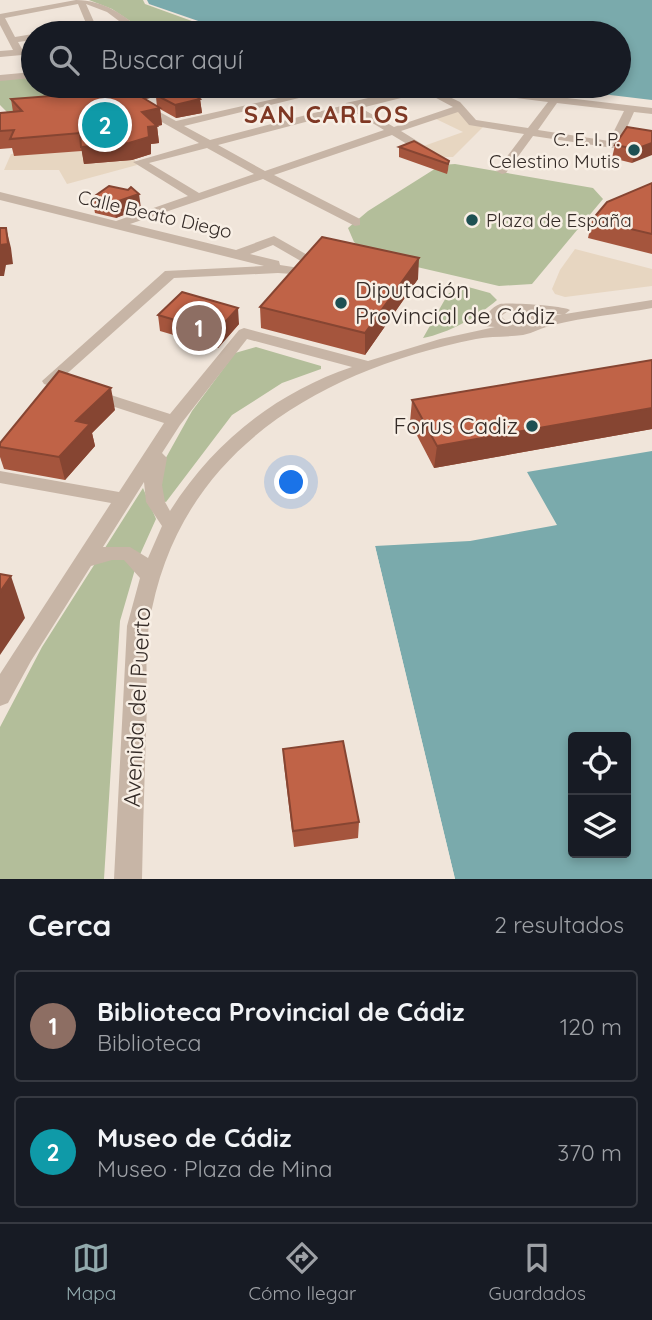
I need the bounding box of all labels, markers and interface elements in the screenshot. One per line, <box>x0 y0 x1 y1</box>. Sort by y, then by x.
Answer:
search box <box>21 21 631 98</box>
icon: search <box>45 41 83 79</box>
text: Buscar aquí <box>101 43 243 76</box>
pin: 2 <box>82 99 128 151</box>
district label: SAN CARLOS <box>244 99 410 129</box>
place label: C. E. I. P. Celestino Mutis <box>489 127 620 173</box>
marker: C. E. I. P. Celestino Mutis <box>626 142 642 158</box>
street label: Calle Beato Diego <box>76 185 234 243</box>
place label: Plaza de España <box>486 208 632 232</box>
marker: Plaza de España <box>464 212 480 228</box>
place label: Diputación Provincial de Cádiz <box>355 275 556 330</box>
marker: Diputación Provincial de Cádiz <box>333 295 349 311</box>
pin: 1 <box>176 302 222 354</box>
place label: Forus Cadiz <box>394 411 518 440</box>
marker: Forus Cadiz <box>524 418 540 434</box>
your location <box>274 465 308 499</box>
street label: Avenida del Puerto <box>117 606 156 808</box>
map controls <box>568 732 631 858</box>
button: locate <box>568 732 631 795</box>
button: layers <box>568 795 631 858</box>
text: Cerca <box>28 906 111 944</box>
text: 2 resultados <box>494 910 624 939</box>
text: Biblioteca Provincial de Cádiz <box>97 995 464 1028</box>
text: 1 <box>49 1012 57 1041</box>
text: 120 m <box>560 1012 622 1041</box>
text: Biblioteca <box>97 1028 201 1057</box>
text: Museo de Cádiz <box>97 1121 292 1154</box>
text: 2 <box>46 1138 60 1167</box>
text: 370 m <box>557 1138 622 1167</box>
text: Museo · Plaza de Mina <box>97 1154 332 1183</box>
tab: Mapa <box>66 1239 116 1305</box>
tab: Cómo llegar <box>249 1239 356 1305</box>
tab: Guardados <box>489 1239 586 1305</box>

